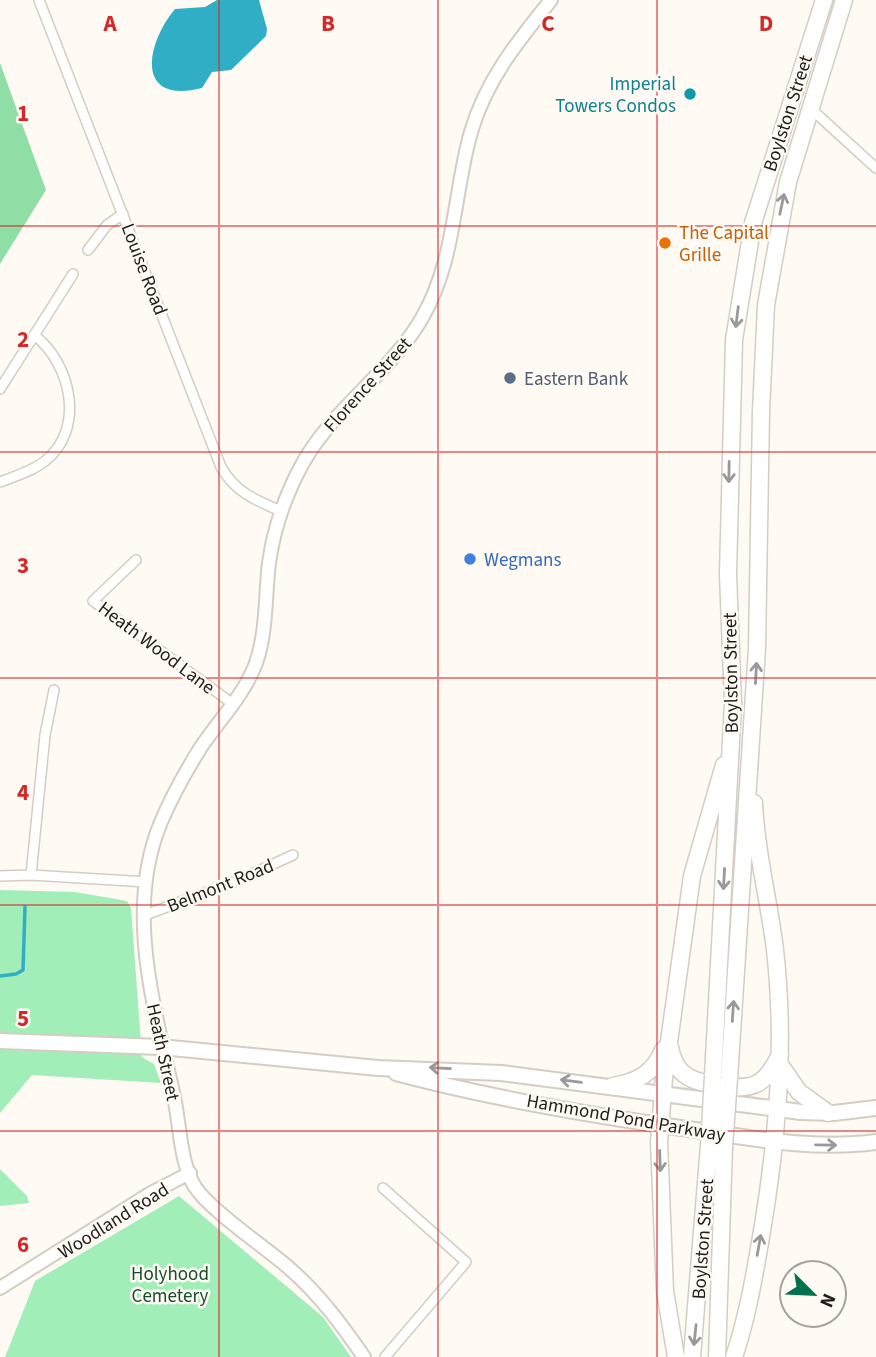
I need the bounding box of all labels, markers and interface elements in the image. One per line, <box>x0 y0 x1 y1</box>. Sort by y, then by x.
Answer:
text: A <box>102 7 117 40</box>
text: B <box>321 7 335 40</box>
text: C <box>541 7 555 40</box>
text: D <box>759 7 773 40</box>
street label: Boylston Street <box>757 51 820 175</box>
place label: Imperial Towers Condos <box>555 71 676 120</box>
marker: Imperial Towers Condos <box>682 86 698 102</box>
text: 1 <box>17 97 29 130</box>
one-way arrow <box>776 193 790 216</box>
street label: Louise Road <box>114 220 173 319</box>
place label: The Capital Grille <box>679 220 769 269</box>
marker: The Capital Grille <box>657 235 673 251</box>
one-way arrow <box>730 305 743 327</box>
text: 2 <box>17 323 29 356</box>
street label: Florence Street <box>318 331 419 439</box>
place label: Eastern Bank <box>524 366 629 393</box>
marker: Eastern Bank <box>502 370 518 386</box>
one-way arrow <box>723 460 736 483</box>
place label: Wegmans <box>484 547 561 574</box>
text: 3 <box>17 549 29 582</box>
marker: Wegmans <box>462 551 478 567</box>
street label: Heath Wood Lane <box>92 595 220 701</box>
street label: Boylston Street <box>717 612 746 734</box>
one-way arrow <box>749 661 762 684</box>
text: 4 <box>17 776 29 809</box>
street label: Belmont Road <box>163 853 278 920</box>
one-way arrow <box>717 867 730 890</box>
one-way arrow <box>727 1000 740 1023</box>
street label: Heath Street <box>139 1001 186 1104</box>
text: 5 <box>17 1002 29 1035</box>
one-way arrow <box>428 1062 451 1075</box>
one-way arrow <box>560 1074 582 1087</box>
street label: Hammond Pond Parkway <box>524 1088 727 1149</box>
one-way arrow <box>814 1139 837 1152</box>
one-way arrow <box>653 1150 667 1173</box>
street label: Woodland Road <box>53 1176 174 1266</box>
street label: Boylston Street <box>686 1177 721 1300</box>
text: 6 <box>17 1228 29 1261</box>
one-way arrow <box>753 1235 766 1257</box>
north arrow <box>778 1259 848 1329</box>
park label: Holyhood Cemetery <box>131 1261 209 1310</box>
text: N <box>812 1289 842 1312</box>
one-way arrow <box>688 1323 701 1346</box>

